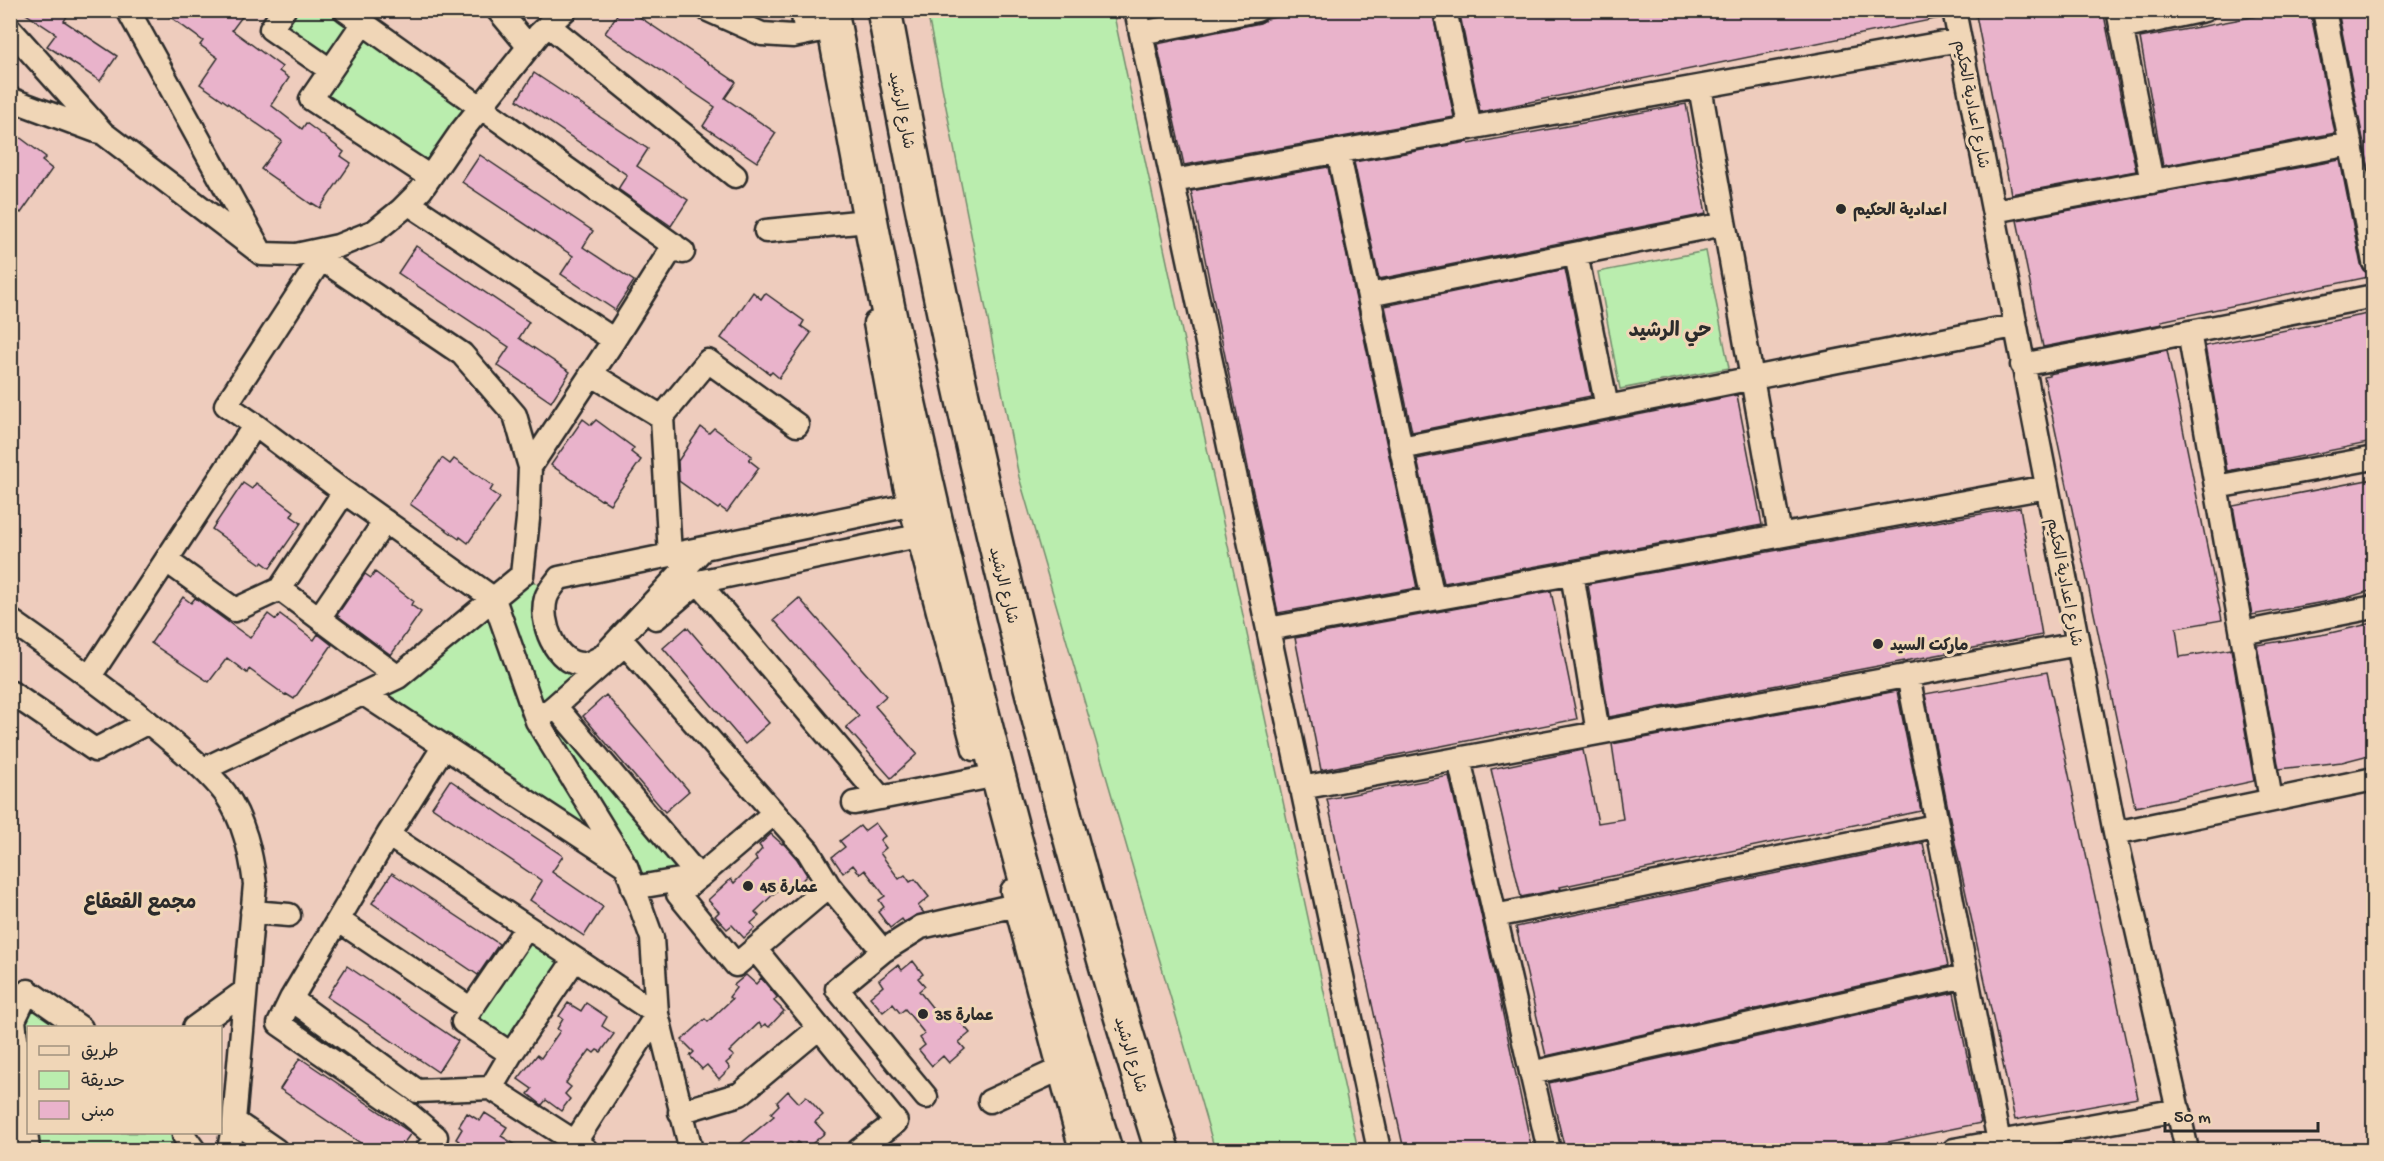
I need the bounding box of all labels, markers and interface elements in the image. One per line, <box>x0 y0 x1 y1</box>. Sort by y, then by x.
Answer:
street label: شارع اعدادية الحكيم <box>1948 39 1992 170</box>
street label: شارع الرشيد <box>883 70 916 151</box>
marker: اعدادية الحكيم <box>1834 202 1848 216</box>
place label: اعدادية الحكيم <box>1853 202 1947 222</box>
district label: حي الرشيد <box>1629 320 1711 347</box>
street label: شارع اعدادية الحكيم <box>2041 517 2085 648</box>
street label: شارع الرشيد <box>983 545 1020 626</box>
marker: ماركت السيد <box>1871 637 1885 651</box>
place label: ماركت السيد <box>1890 637 1968 657</box>
marker: عمارة 45 <box>741 879 755 893</box>
place label: عمارة 45 <box>759 879 819 899</box>
district label: مجمع القعقاع <box>84 892 196 916</box>
marker: عمارة 35 <box>916 1007 930 1021</box>
place label: عمارة 35 <box>934 1007 994 1027</box>
street label: شارع الرشيد <box>1108 1015 1149 1095</box>
legend <box>27 1026 222 1134</box>
text: طريق <box>81 1042 119 1063</box>
text: حديقة <box>81 1072 125 1093</box>
scale bar <box>2165 1095 2318 1133</box>
text: مبنى <box>81 1102 115 1123</box>
text: 50 m <box>2174 1108 2211 1129</box>

